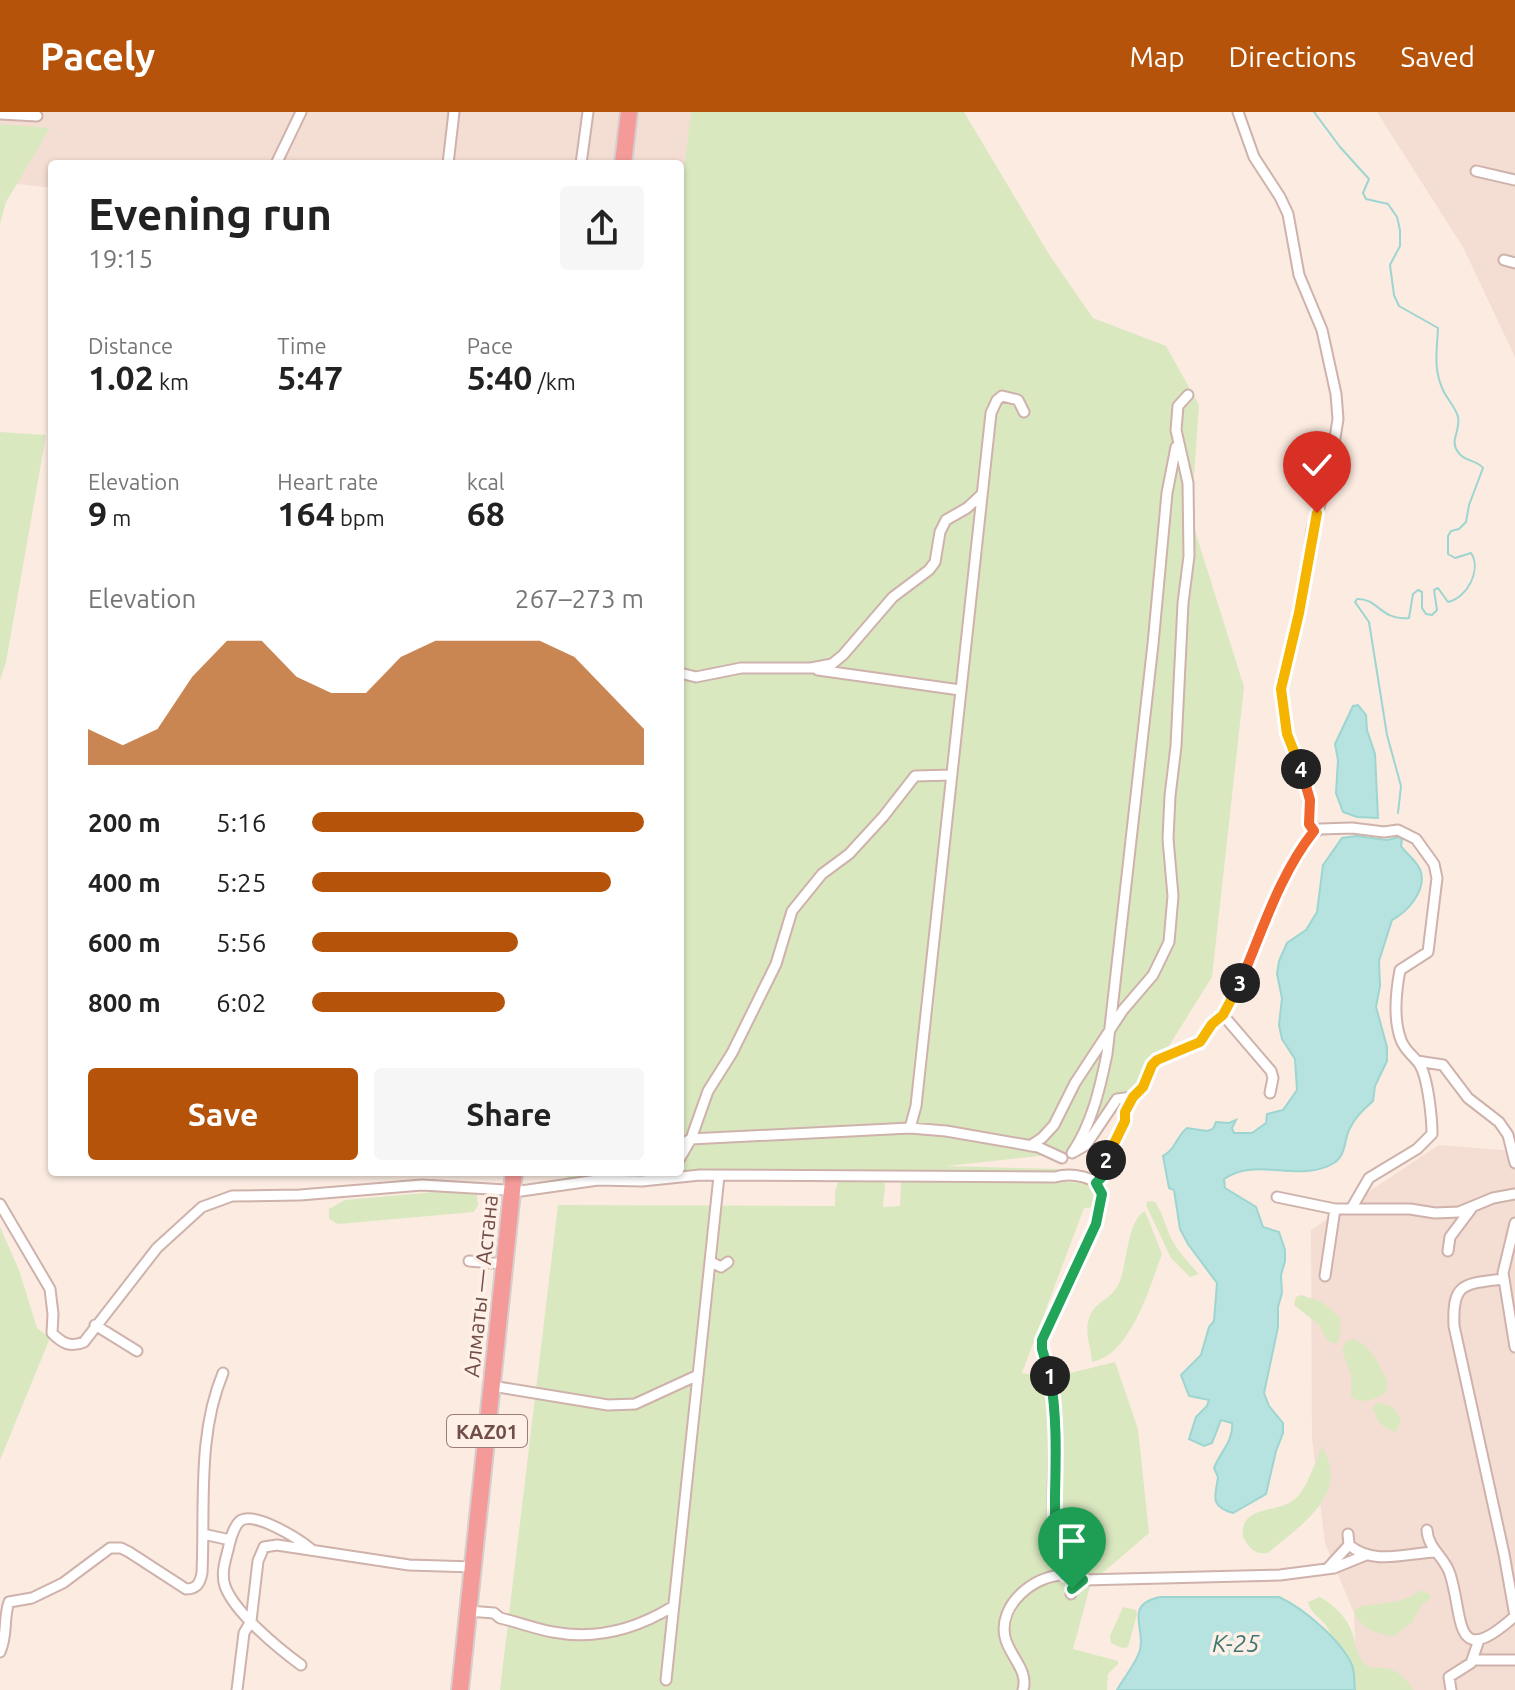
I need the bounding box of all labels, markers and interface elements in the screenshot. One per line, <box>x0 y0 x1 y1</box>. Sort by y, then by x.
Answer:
text: Pacely <box>40 35 155 77</box>
text: Map <box>1129 41 1185 72</box>
text: Directions <box>1229 41 1356 72</box>
text: Saved <box>1400 41 1475 72</box>
button: share <box>560 186 644 270</box>
text: Evening run <box>88 189 332 238</box>
text: 19:15 <box>88 244 153 273</box>
text: Distance <box>88 333 173 358</box>
text: Time <box>277 333 327 358</box>
text: Pace <box>467 333 513 358</box>
text: 1.02 <box>88 358 154 396</box>
text: 5:47 <box>277 358 343 396</box>
text: 5:40 <box>467 358 533 396</box>
text: km <box>154 369 189 394</box>
text: /km <box>533 369 576 394</box>
pin <box>1283 431 1351 513</box>
icon: check <box>1295 443 1339 487</box>
text: Elevation <box>88 469 180 494</box>
text: Heart rate <box>277 469 379 494</box>
text: kcal <box>467 469 505 494</box>
text: 9 <box>88 494 107 532</box>
text: 164 <box>277 494 335 532</box>
text: 68 <box>467 494 505 532</box>
text: m <box>107 505 131 530</box>
text: bpm <box>335 505 385 530</box>
text: Elevation <box>88 584 196 613</box>
text: 267–273 m <box>515 584 644 613</box>
pin: 4 <box>1281 749 1321 789</box>
text: 4 <box>1295 756 1307 781</box>
text: 200 m <box>88 808 161 837</box>
text: 5:16 <box>216 808 266 837</box>
text: 400 m <box>88 868 161 897</box>
text: 5:25 <box>216 868 266 897</box>
text: 600 m <box>88 928 161 957</box>
text: 5:56 <box>216 928 266 957</box>
pin: 3 <box>1220 963 1260 1003</box>
text: 3 <box>1234 970 1246 995</box>
text: 800 m <box>88 988 161 1017</box>
text: 6:02 <box>216 988 266 1017</box>
button: Save <box>88 1068 358 1160</box>
button: Share <box>374 1068 644 1160</box>
pin: 2 <box>1086 1140 1126 1180</box>
text: 2 <box>1100 1147 1112 1172</box>
street label: Алматы — Астана <box>458 1194 502 1378</box>
pin: 1 <box>1030 1356 1070 1396</box>
text: 1 <box>1044 1363 1056 1388</box>
road number: KАZ01 <box>447 1415 527 1447</box>
pin <box>1038 1507 1106 1589</box>
icon: arrive <box>1050 1519 1094 1563</box>
water label: К-25 <box>1212 1630 1260 1657</box>

